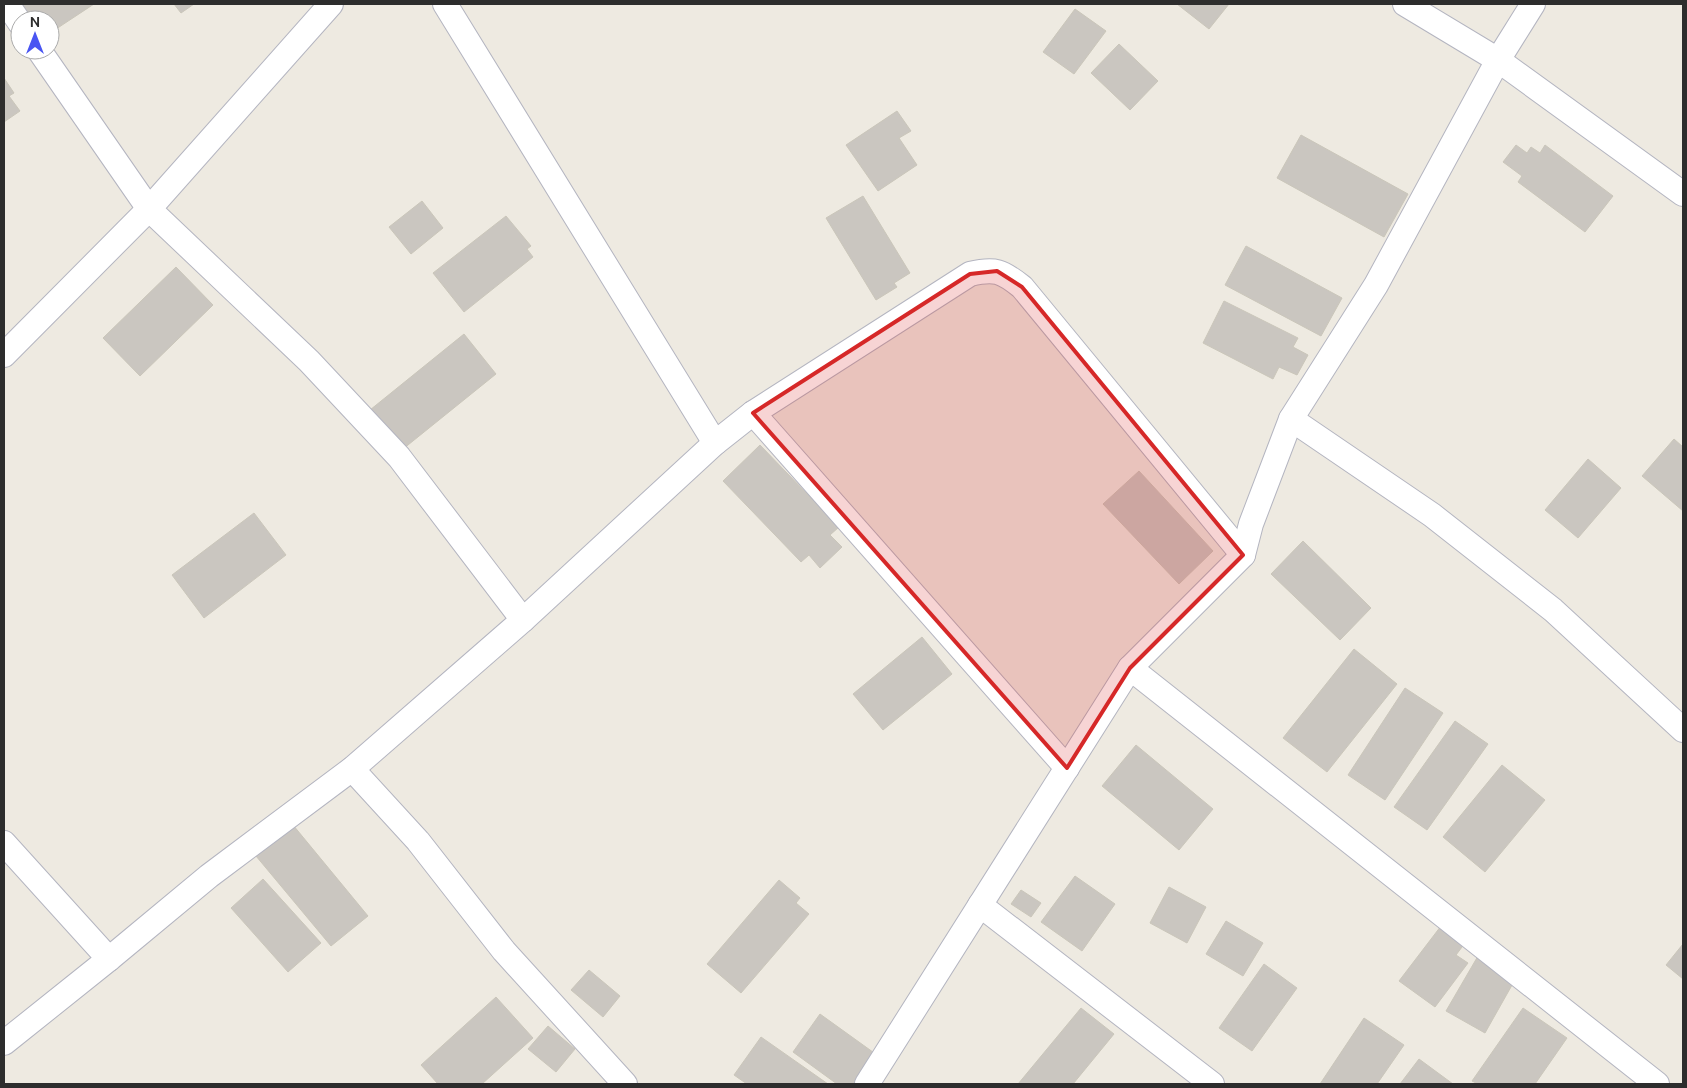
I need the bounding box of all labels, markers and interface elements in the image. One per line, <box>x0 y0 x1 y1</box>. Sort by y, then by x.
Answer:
north arrow <box>10 10 60 60</box>
text: N <box>30 14 40 30</box>

